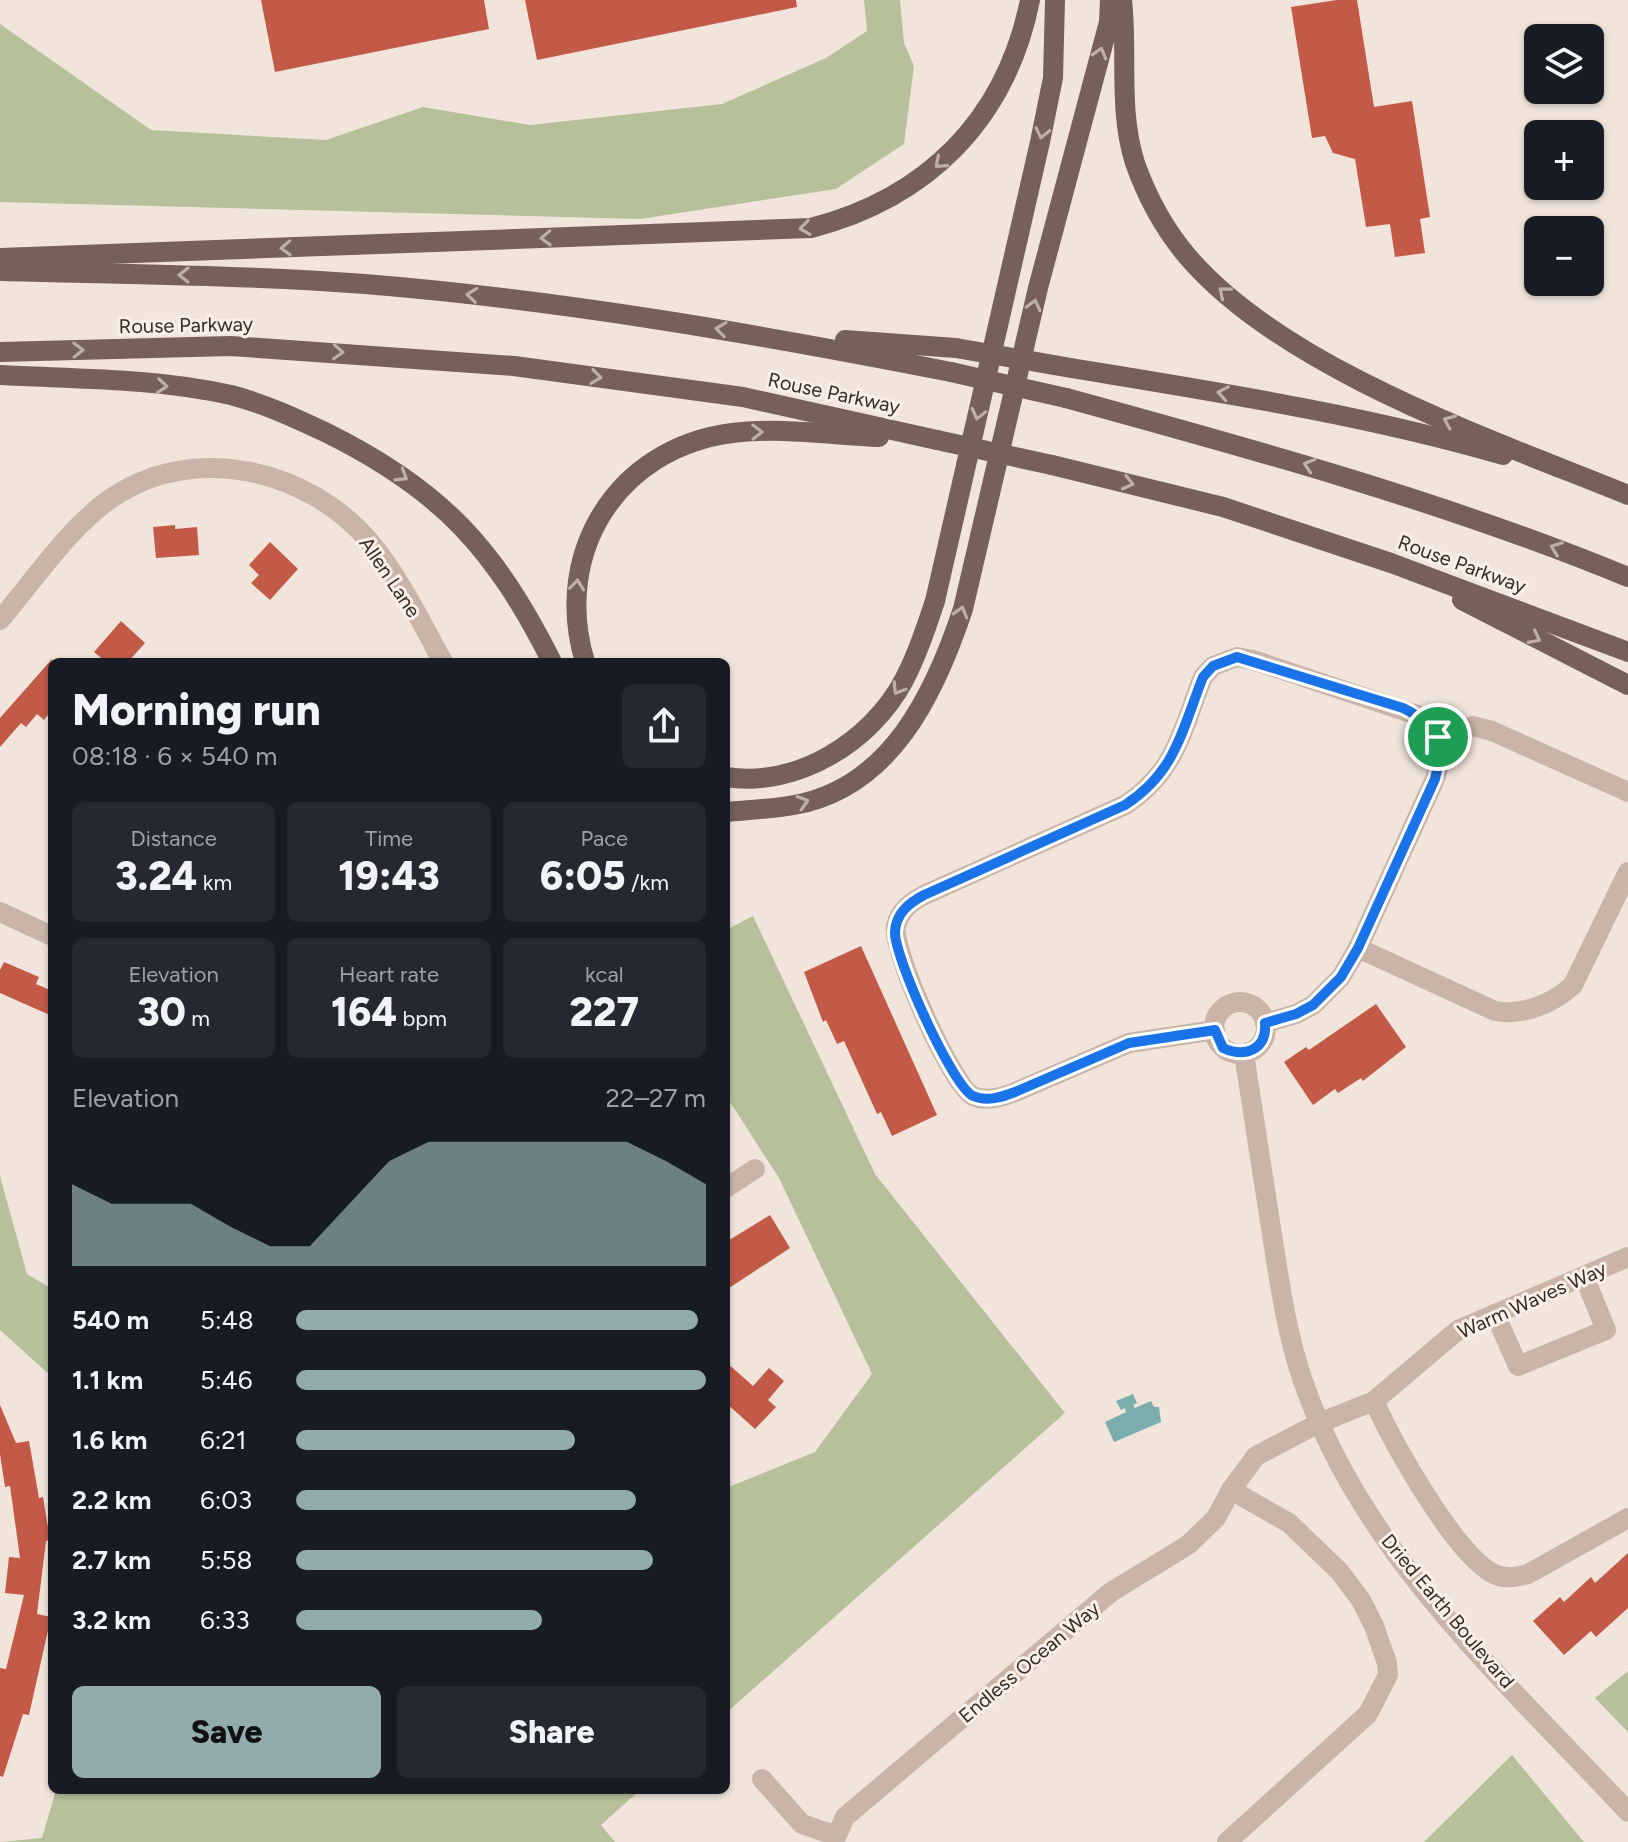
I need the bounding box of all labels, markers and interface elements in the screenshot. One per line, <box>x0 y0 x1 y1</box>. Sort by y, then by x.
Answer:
map controls <box>1524 24 1604 296</box>
button: layers <box>1524 24 1604 104</box>
one-way arrow <box>1091 47 1107 61</box>
button: + <box>1524 120 1604 200</box>
one-way arrow <box>1034 125 1051 139</box>
one-way arrow <box>934 154 949 168</box>
button: − <box>1524 216 1604 296</box>
one-way arrow <box>799 219 812 236</box>
one-way arrow <box>539 230 552 247</box>
one-way arrow <box>279 239 292 256</box>
one-way arrow <box>177 267 190 284</box>
one-way arrow <box>465 286 478 303</box>
one-way arrow <box>1219 287 1234 302</box>
one-way arrow <box>1024 298 1041 312</box>
street label: Rouse Parkway <box>119 312 254 338</box>
one-way arrow <box>714 321 727 338</box>
one-way arrow <box>72 342 85 359</box>
one-way arrow <box>332 343 345 360</box>
street label: Rouse Parkway <box>766 367 903 419</box>
one-way arrow <box>590 369 603 386</box>
one-way arrow <box>156 377 169 394</box>
one-way arrow <box>1217 386 1230 403</box>
one-way arrow <box>970 406 987 420</box>
one-way arrow <box>1443 414 1457 430</box>
one-way arrow <box>751 424 764 441</box>
one-way arrow <box>1303 458 1317 474</box>
one-way arrow <box>393 466 408 481</box>
one-way arrow <box>1120 474 1134 491</box>
street label: Rouse Parkway <box>1395 530 1530 598</box>
street label: Allen Lane <box>354 532 426 622</box>
one-way arrow <box>1550 541 1564 558</box>
one-way arrow <box>568 579 585 592</box>
one-way arrow <box>952 606 969 620</box>
one-way arrow <box>1526 629 1541 644</box>
one-way arrow <box>892 680 907 695</box>
text: Morning run <box>72 683 321 736</box>
button: share <box>622 684 706 768</box>
pin <box>1404 703 1472 771</box>
icon: arrive <box>1416 715 1460 759</box>
text: 08:18 · 6 × 540 m <box>72 740 277 772</box>
one-way arrow <box>796 795 809 811</box>
text: Distance <box>131 825 217 852</box>
text: Time <box>365 825 413 852</box>
text: Pace <box>580 825 628 852</box>
text: 3.24 <box>115 852 197 900</box>
text: 19:43 <box>338 852 440 900</box>
text: 6:05 <box>540 852 626 900</box>
text: km <box>197 869 232 896</box>
text: /km <box>626 869 669 896</box>
text: Elevation <box>128 961 219 988</box>
text: Heart rate <box>339 961 439 988</box>
text: kcal <box>585 961 624 988</box>
text: 30 <box>137 988 186 1036</box>
text: 164 <box>331 988 397 1036</box>
text: 227 <box>570 988 639 1036</box>
text: m <box>186 1005 210 1032</box>
text: bpm <box>397 1005 447 1032</box>
text: Elevation <box>72 1082 179 1114</box>
text: 22–27 m <box>606 1082 706 1114</box>
street label: Warm Waves Way <box>1454 1256 1610 1344</box>
text: 540 m <box>72 1304 149 1336</box>
text: 5:48 <box>200 1304 254 1336</box>
text: 1.1 km <box>72 1364 143 1396</box>
text: 5:46 <box>200 1364 252 1396</box>
text: 1.6 km <box>72 1424 147 1456</box>
text: 6:21 <box>200 1424 247 1456</box>
text: 2.2 km <box>72 1484 151 1516</box>
text: 6:03 <box>200 1484 252 1516</box>
street label: Dried Earth Boulevard <box>1376 1529 1520 1693</box>
text: 2.7 km <box>72 1544 151 1576</box>
text: 5:58 <box>200 1544 252 1576</box>
street label: Endless Ocean Way <box>954 1596 1105 1728</box>
text: 3.2 km <box>72 1604 151 1636</box>
text: 6:33 <box>200 1604 250 1636</box>
button: Save <box>72 1686 381 1778</box>
button: Share <box>397 1686 706 1778</box>

